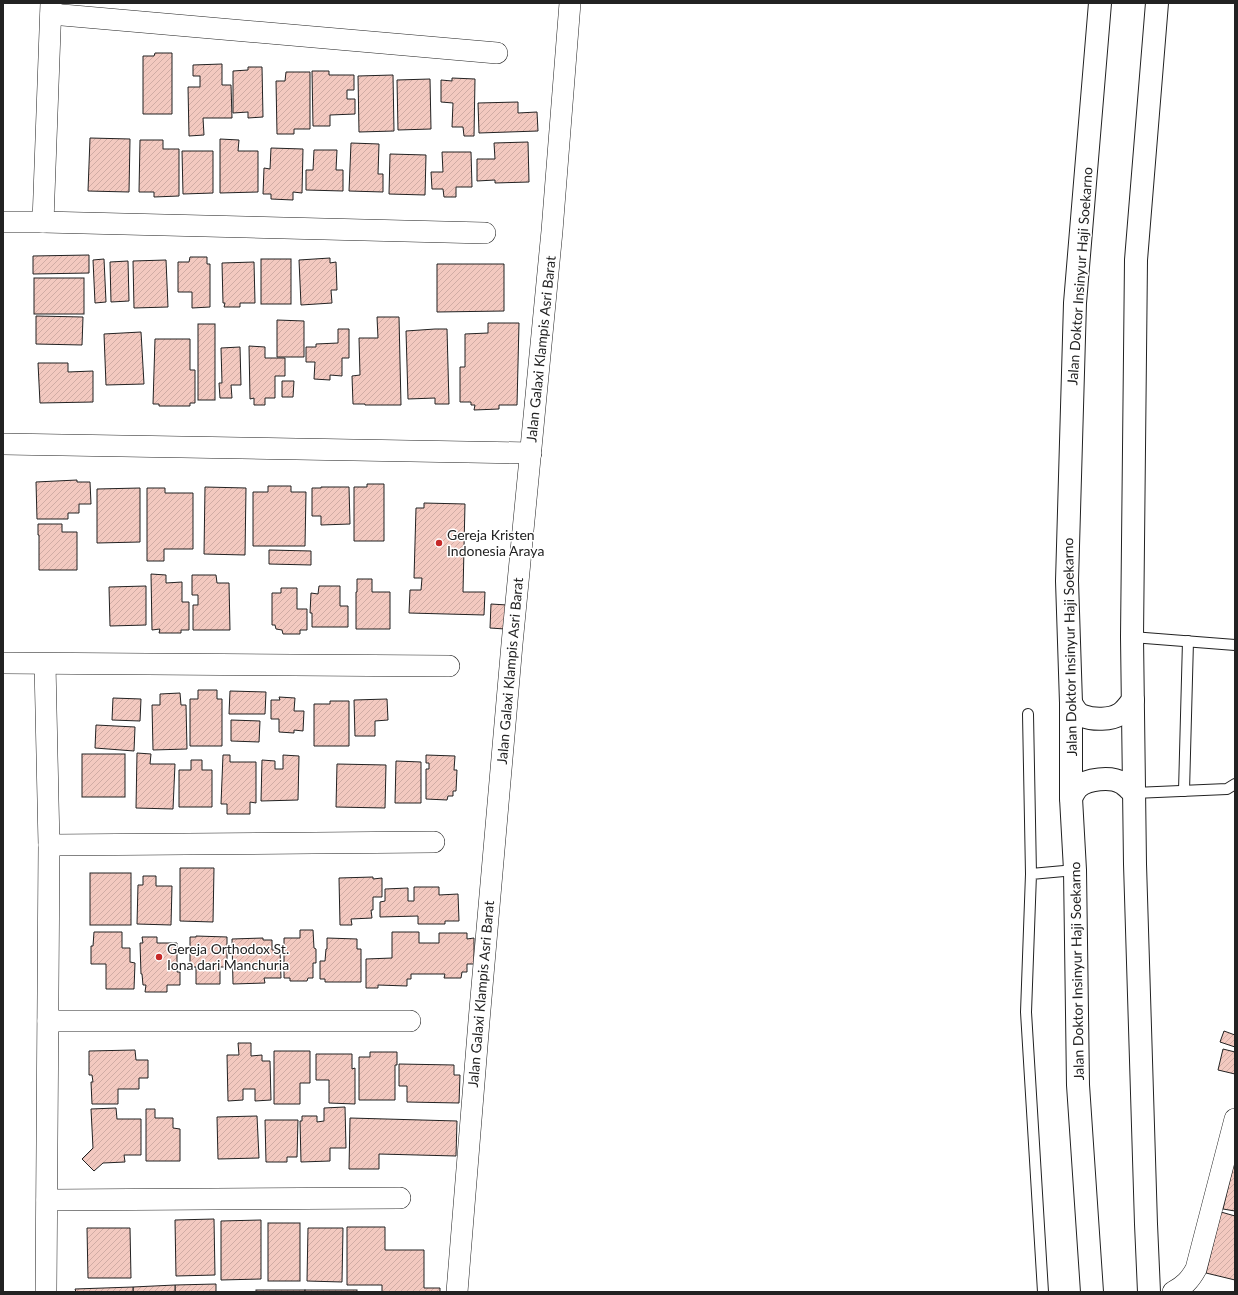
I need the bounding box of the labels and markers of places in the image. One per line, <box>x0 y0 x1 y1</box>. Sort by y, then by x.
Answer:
place label: Gereja Kristen Indonesia Araya <box>447 526 544 559</box>
marker: Gereja Kristen Indonesia Araya <box>434 538 444 548</box>
place label: Gereja Orthodox St. Iona dari Manchuria <box>167 940 289 973</box>
marker: Gereja Orthodox St. Iona dari Manchuria <box>154 952 164 962</box>

